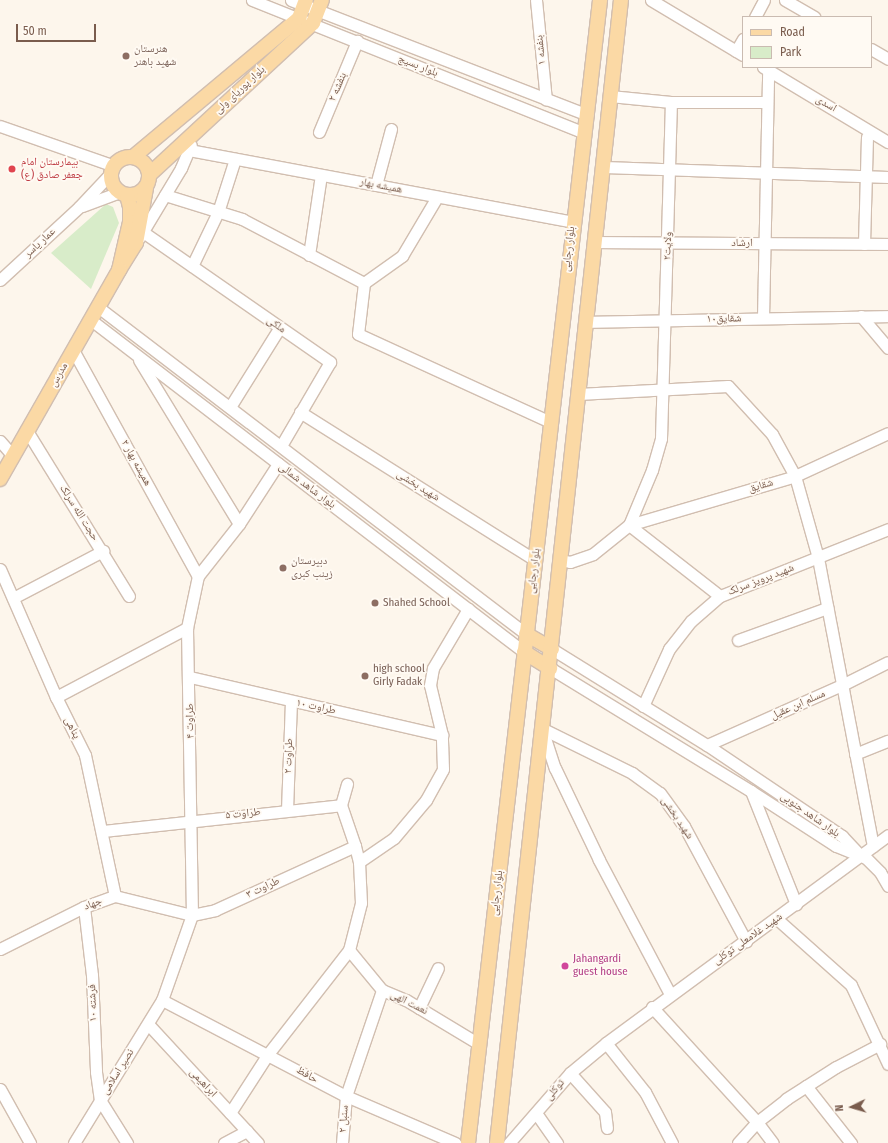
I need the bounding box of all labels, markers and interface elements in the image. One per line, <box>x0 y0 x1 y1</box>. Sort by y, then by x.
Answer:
scale bar <box>18 16 98 42</box>
legend <box>742 16 872 68</box>
text: 50 m <box>23 24 47 38</box>
text: Road <box>780 25 805 39</box>
street label: بنفشه ۱ <box>533 34 549 66</box>
place label: هنرستان شهید باهنر <box>134 43 176 69</box>
text: Park <box>780 45 801 59</box>
marker: هنرستان شهید باهنر <box>121 51 131 61</box>
street label: بلوار بسیج <box>396 52 440 80</box>
street label: بلوار پوریای ولی <box>212 63 268 117</box>
street label: بنفشه ۲ <box>326 70 350 104</box>
street label: اسدی <box>813 93 839 115</box>
place label: بیمارستان امام جعفر صادق (ع) <box>21 156 83 182</box>
marker: بیمارستان امام جعفر صادق (ع) <box>6 163 18 175</box>
street label: همیشه بهار <box>359 175 403 197</box>
street label: عمار یاسر <box>22 225 58 261</box>
street label: بلوار رجایی <box>560 226 578 272</box>
street label: ولایت۲ <box>661 232 675 260</box>
street label: ارشاد <box>731 236 753 250</box>
street label: شقایق۱۰ <box>706 312 742 326</box>
street label: ملکی <box>264 314 288 336</box>
street label: مدرس <box>47 361 71 389</box>
street label: همیشه بهار ۲ <box>118 438 154 488</box>
street label: بلوار شاهد شمالی <box>276 460 338 512</box>
street label: شهید بخشی <box>394 468 442 504</box>
street label: شقایق <box>747 476 775 496</box>
street label: حجت الله سرلک <box>57 483 101 543</box>
street label: بلوار رجایی <box>525 548 543 594</box>
place label: دبیرستان زینب کبری <box>291 555 333 581</box>
street label: شهید پرویز سرلک <box>726 561 796 599</box>
marker: دبیرستان زینب کبری <box>278 563 288 573</box>
place label: Shahed School <box>383 596 450 610</box>
marker: Shahed School <box>370 598 380 608</box>
place label: high school Girly Fadak <box>373 663 425 689</box>
marker: high school Girly Fadak <box>360 671 370 681</box>
street label: مسلم ابن عقیل <box>769 687 827 723</box>
street label: طراوت ۱۰ <box>295 696 337 718</box>
street label: طراوت ۴ <box>183 703 197 739</box>
street label: پناهی <box>61 715 83 741</box>
street label: طراوت ۲ <box>282 738 296 774</box>
street label: بلوار شاهد جنوبی <box>778 790 842 840</box>
street label: شهید بخشی <box>658 794 696 842</box>
street label: طراوت ۵ <box>225 806 261 822</box>
street label: بلوار رجایی <box>488 870 506 916</box>
street label: طراوت ۳ <box>244 875 282 901</box>
street label: جهاد <box>82 895 104 913</box>
street label: شهید غلامعلی توکلی <box>711 910 785 968</box>
place label: Jahangardi guest house <box>573 953 628 979</box>
marker: Jahangardi guest house <box>560 961 570 971</box>
street label: فرشته ۱۰ <box>86 984 100 1022</box>
street label: نعمت الهی <box>388 988 430 1018</box>
street label: نصیر اسلامی <box>99 1047 137 1097</box>
street label: حافظ <box>294 1064 320 1086</box>
street label: ابراهیمی <box>186 1066 220 1100</box>
street label: توکلی <box>542 1077 568 1103</box>
north arrow <box>832 1087 872 1127</box>
text: N <box>833 1104 846 1112</box>
street label: سنبل ۲ <box>336 1105 352 1133</box>

